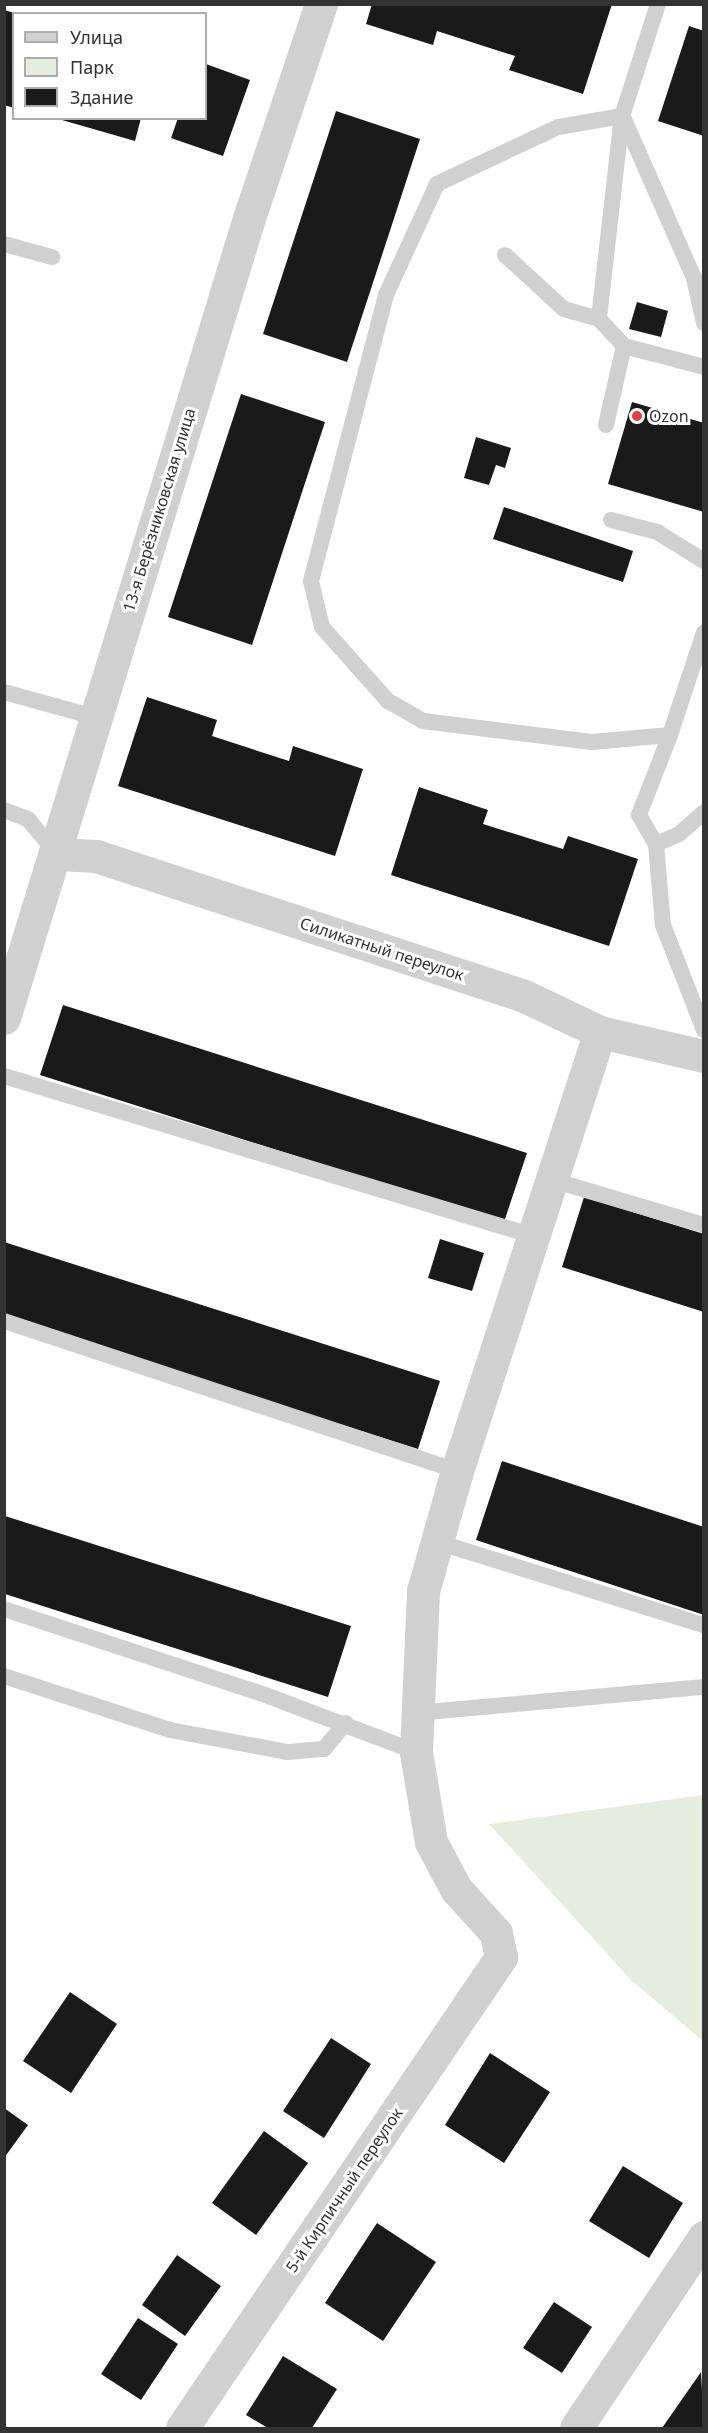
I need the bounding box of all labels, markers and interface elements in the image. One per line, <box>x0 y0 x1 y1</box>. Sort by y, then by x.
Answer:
legend <box>12 12 207 120</box>
text: Улица <box>70 25 123 49</box>
text: Парк <box>70 55 114 79</box>
text: Здание <box>70 85 133 109</box>
street label: 13-я Берёзниковская улица <box>119 406 199 614</box>
place label: Ozon <box>649 406 689 426</box>
marker: Ozon <box>630 409 644 423</box>
street label: Силикатный переулок <box>298 913 466 985</box>
street label: 5-й Кирпичный переулок <box>282 2104 406 2276</box>

